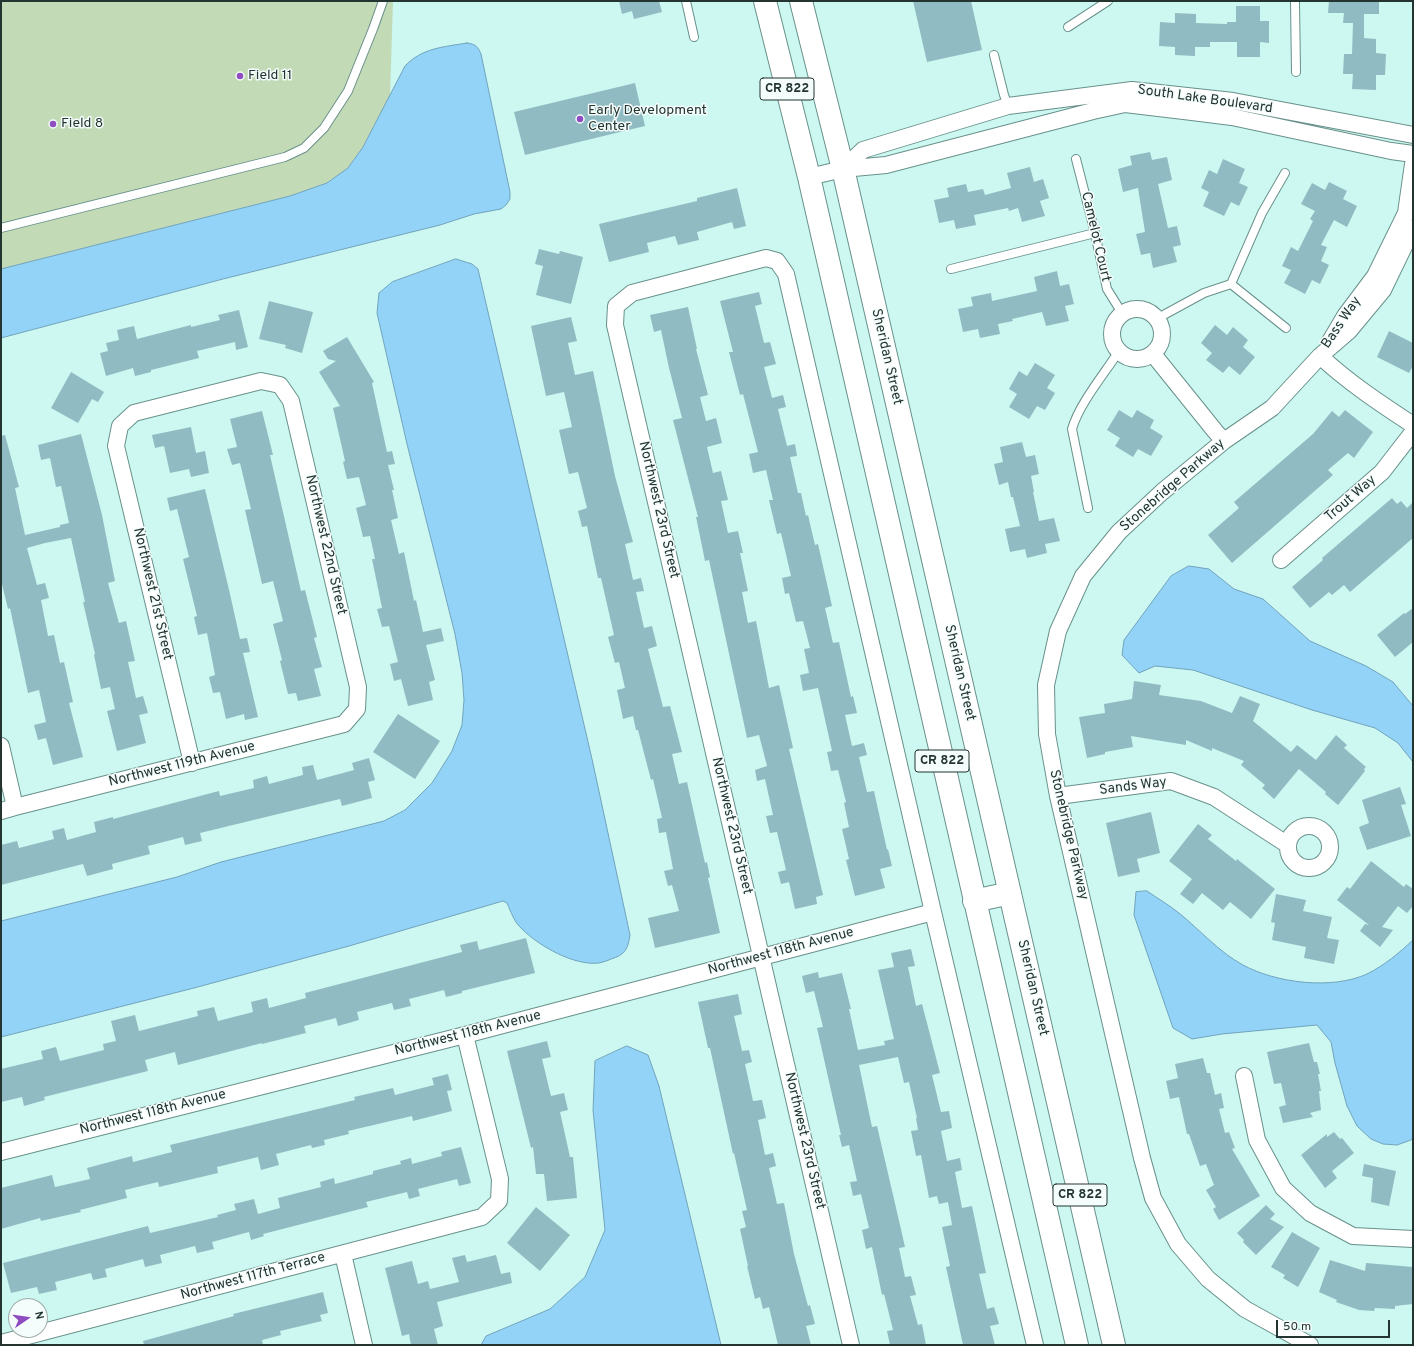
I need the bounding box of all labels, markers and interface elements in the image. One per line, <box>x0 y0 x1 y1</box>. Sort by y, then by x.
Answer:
place label: Field 11 <box>248 68 292 84</box>
marker: Field 11 <box>235 71 245 81</box>
road number: CR 822 <box>760 78 814 100</box>
street label: South Lake Boulevard <box>1136 82 1274 118</box>
place label: Early Development Center <box>588 103 707 136</box>
marker: Early Development Center <box>575 114 585 124</box>
place label: Field 8 <box>61 116 103 132</box>
marker: Field 8 <box>48 119 58 129</box>
street label: Camelot Court <box>1076 190 1114 284</box>
street label: Bass Way <box>1318 294 1366 352</box>
street label: Sheridan Street <box>867 307 905 407</box>
street label: Stonebridge Parkway <box>1117 436 1229 536</box>
street label: Northwest 23rd Street <box>634 440 682 580</box>
street label: Trout Way <box>1322 472 1380 526</box>
street label: Northwest 22nd Street <box>301 473 349 617</box>
street label: Northwest 21st Street <box>129 526 175 662</box>
street label: Sheridan Street <box>940 623 978 723</box>
street label: Northwest 119th Avenue <box>107 739 257 791</box>
road number: CR 822 <box>915 750 969 772</box>
street label: Northwest 23rd Street <box>707 756 755 896</box>
street label: Stonebridge Parkway <box>1045 768 1091 902</box>
street label: Sands Way <box>1098 775 1168 799</box>
street label: Northwest 118th Avenue <box>706 924 856 980</box>
street label: Sheridan Street <box>1013 938 1051 1038</box>
street label: Northwest 118th Avenue <box>393 1008 543 1060</box>
street label: Northwest 23rd Street <box>780 1071 828 1211</box>
street label: Northwest 118th Avenue <box>78 1087 228 1139</box>
road number: CR 822 <box>1053 1184 1107 1206</box>
street label: Northwest 117th Terrace <box>179 1250 327 1304</box>
north arrow <box>8 1298 48 1338</box>
text: N <box>31 1310 46 1321</box>
scale bar <box>1278 1312 1392 1338</box>
text: 50 m <box>1283 1319 1311 1335</box>

